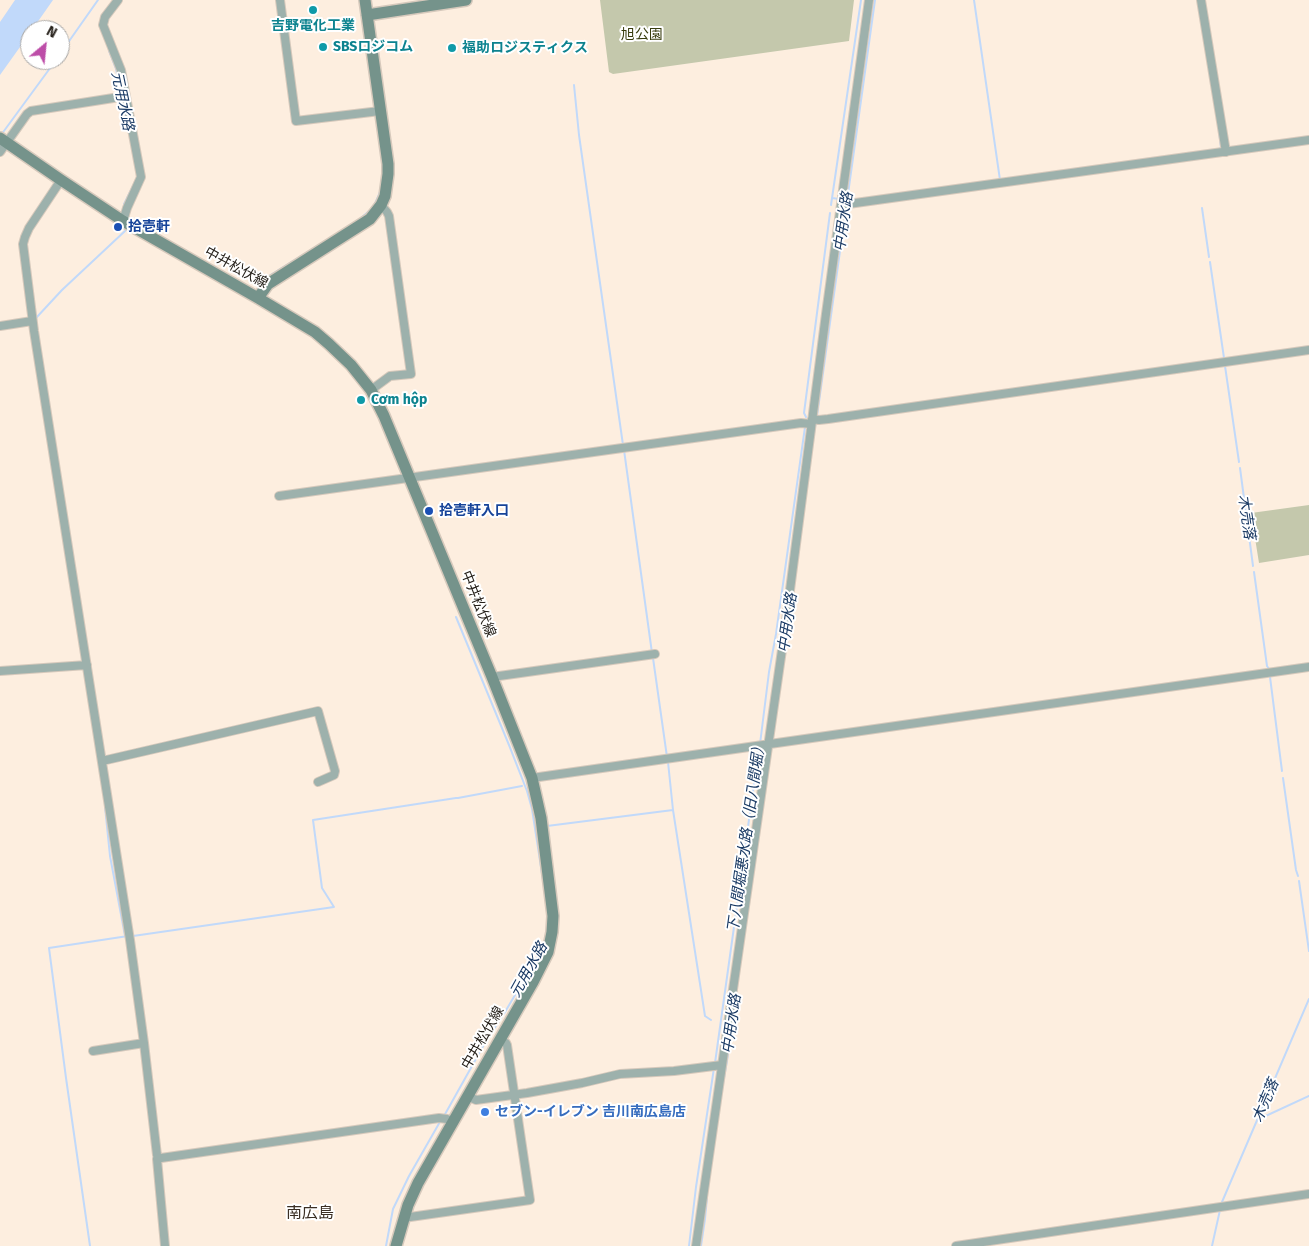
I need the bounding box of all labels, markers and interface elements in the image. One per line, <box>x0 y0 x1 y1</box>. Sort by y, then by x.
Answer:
marker: 吉野電化工業 <box>307 4 319 16</box>
place label: 吉野電化工業 <box>271 18 355 34</box>
north arrow <box>20 20 70 70</box>
text: N <box>44 23 60 42</box>
park label: 旭公園 <box>621 27 663 43</box>
place label: SBSロジコム <box>333 39 413 55</box>
place label: 福助ロジスティクス <box>462 40 588 56</box>
marker: SBSロジコム <box>317 41 329 53</box>
marker: 福助ロジスティクス <box>446 42 458 54</box>
water label: 元用水路 <box>107 70 137 132</box>
water label: 中用水路 <box>831 191 857 253</box>
place label: 拾壱軒 <box>128 219 170 235</box>
marker: 拾壱軒 <box>112 221 124 233</box>
street label: 中井松伏線 <box>201 244 271 292</box>
place label: Cơm hộp <box>371 392 427 408</box>
marker: Cơm hộp <box>355 394 367 406</box>
water label: 木売落 <box>1234 493 1258 541</box>
place label: 拾壱軒入口 <box>439 503 509 519</box>
marker: 拾壱軒入口 <box>423 505 435 517</box>
street label: 中井松伏線 <box>457 568 499 640</box>
water label: 中用水路 <box>775 592 801 654</box>
water label: 下八間堀悪水路（旧八間堀） <box>725 738 769 934</box>
water label: 元用水路 <box>507 939 551 1001</box>
water label: 中用水路 <box>719 993 745 1055</box>
street label: 中井松伏線 <box>458 1003 508 1073</box>
water label: 木売落 <box>1249 1077 1283 1125</box>
place label: セブン-イレブン 吉川南広島店 <box>495 1104 686 1120</box>
marker: セブン-イレブン 吉川南広島店 <box>479 1106 491 1118</box>
district label: 南広島 <box>286 1204 334 1224</box>

